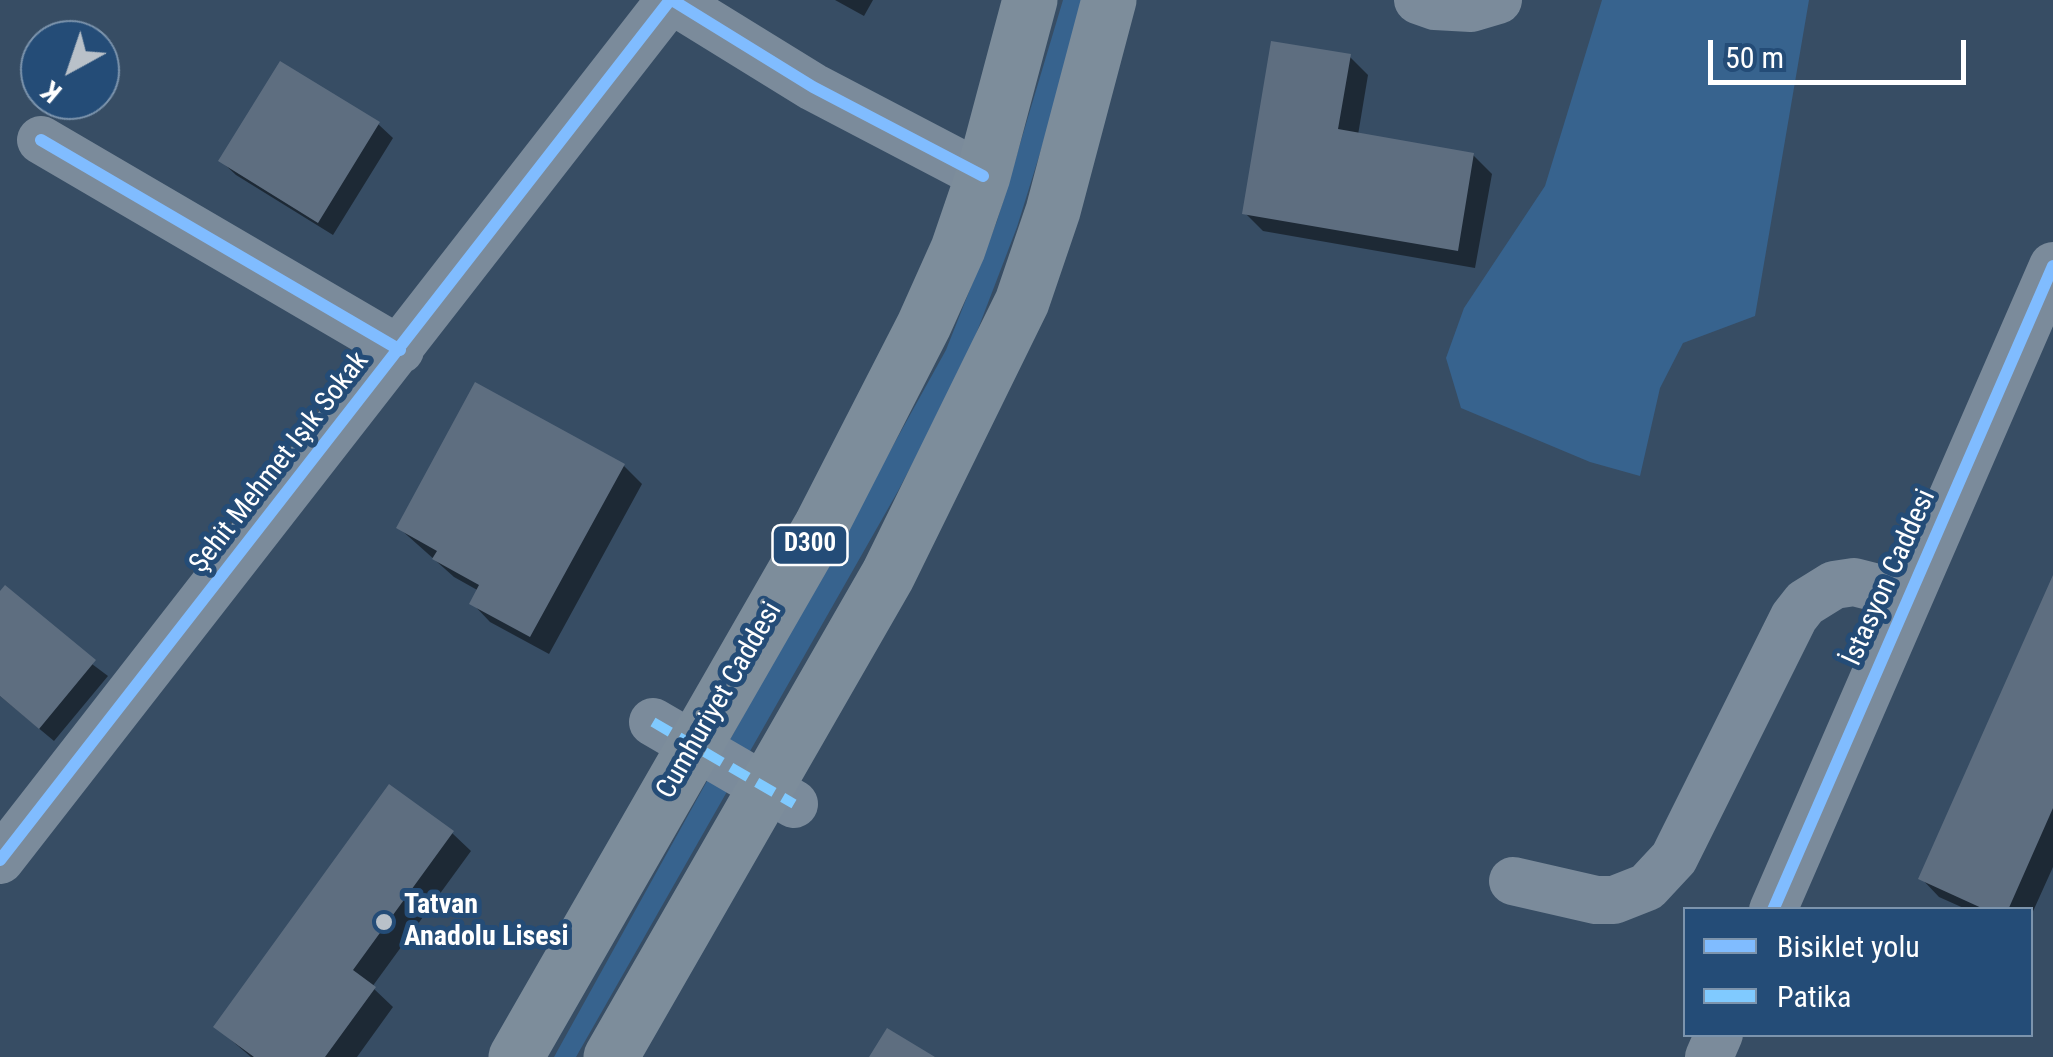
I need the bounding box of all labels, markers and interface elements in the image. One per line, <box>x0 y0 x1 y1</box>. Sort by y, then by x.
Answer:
north arrow <box>20 20 120 120</box>
scale bar <box>1713 20 1970 82</box>
text: 50 m <box>1725 40 1784 75</box>
text: K <box>35 74 68 109</box>
street label: Şehit Mehmet Işık Sokak <box>183 346 377 580</box>
street label: İstasyon Caddesi <box>1836 485 1944 671</box>
road number: D300 <box>772 525 848 565</box>
street label: Cumhuriyet Caddesi <box>650 597 790 805</box>
place label: Tatvan Anadolu Lisesi <box>404 889 568 955</box>
legend <box>1683 907 2033 1037</box>
marker: Tatvan Anadolu Lisesi <box>373 911 395 933</box>
text: Bisiklet yolu <box>1777 929 1920 964</box>
text: Patika <box>1777 979 1852 1014</box>

